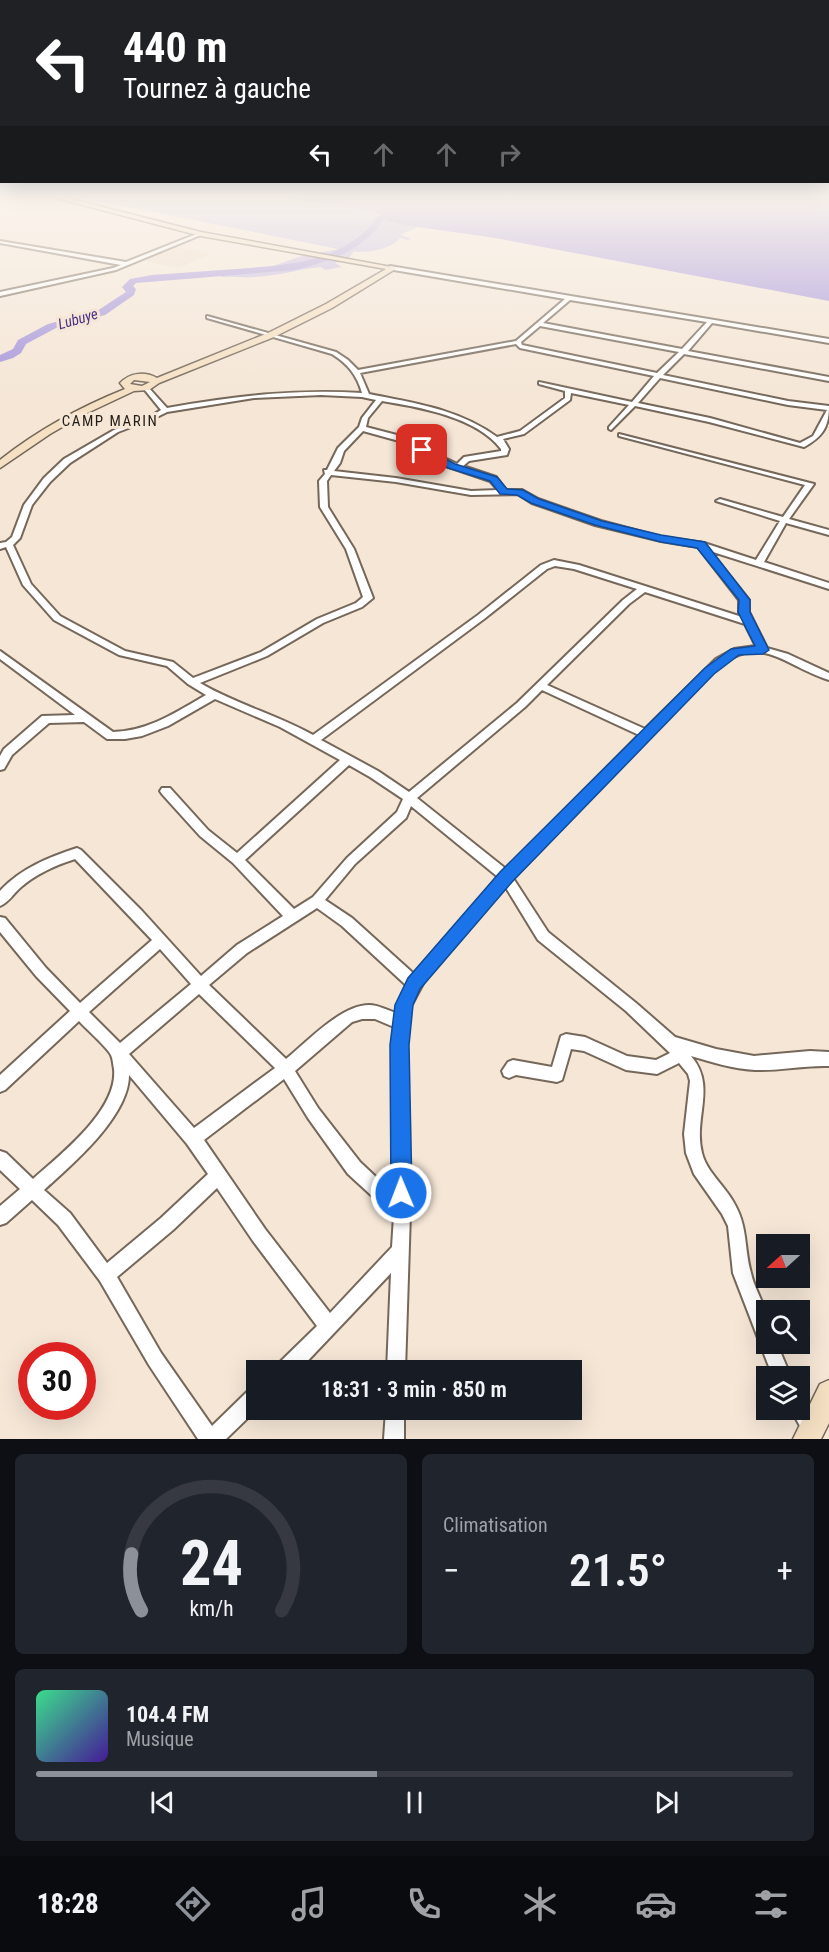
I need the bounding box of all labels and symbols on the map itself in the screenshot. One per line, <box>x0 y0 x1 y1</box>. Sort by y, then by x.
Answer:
water label: Lubuye <box>56 305 100 333</box>
district label: CAMP MARIN <box>62 412 158 430</box>
pin <box>396 424 447 475</box>
position arrow <box>369 1161 433 1225</box>
north arrow <box>756 1234 810 1288</box>
speed limit sign: 30 <box>18 1342 96 1420</box>

